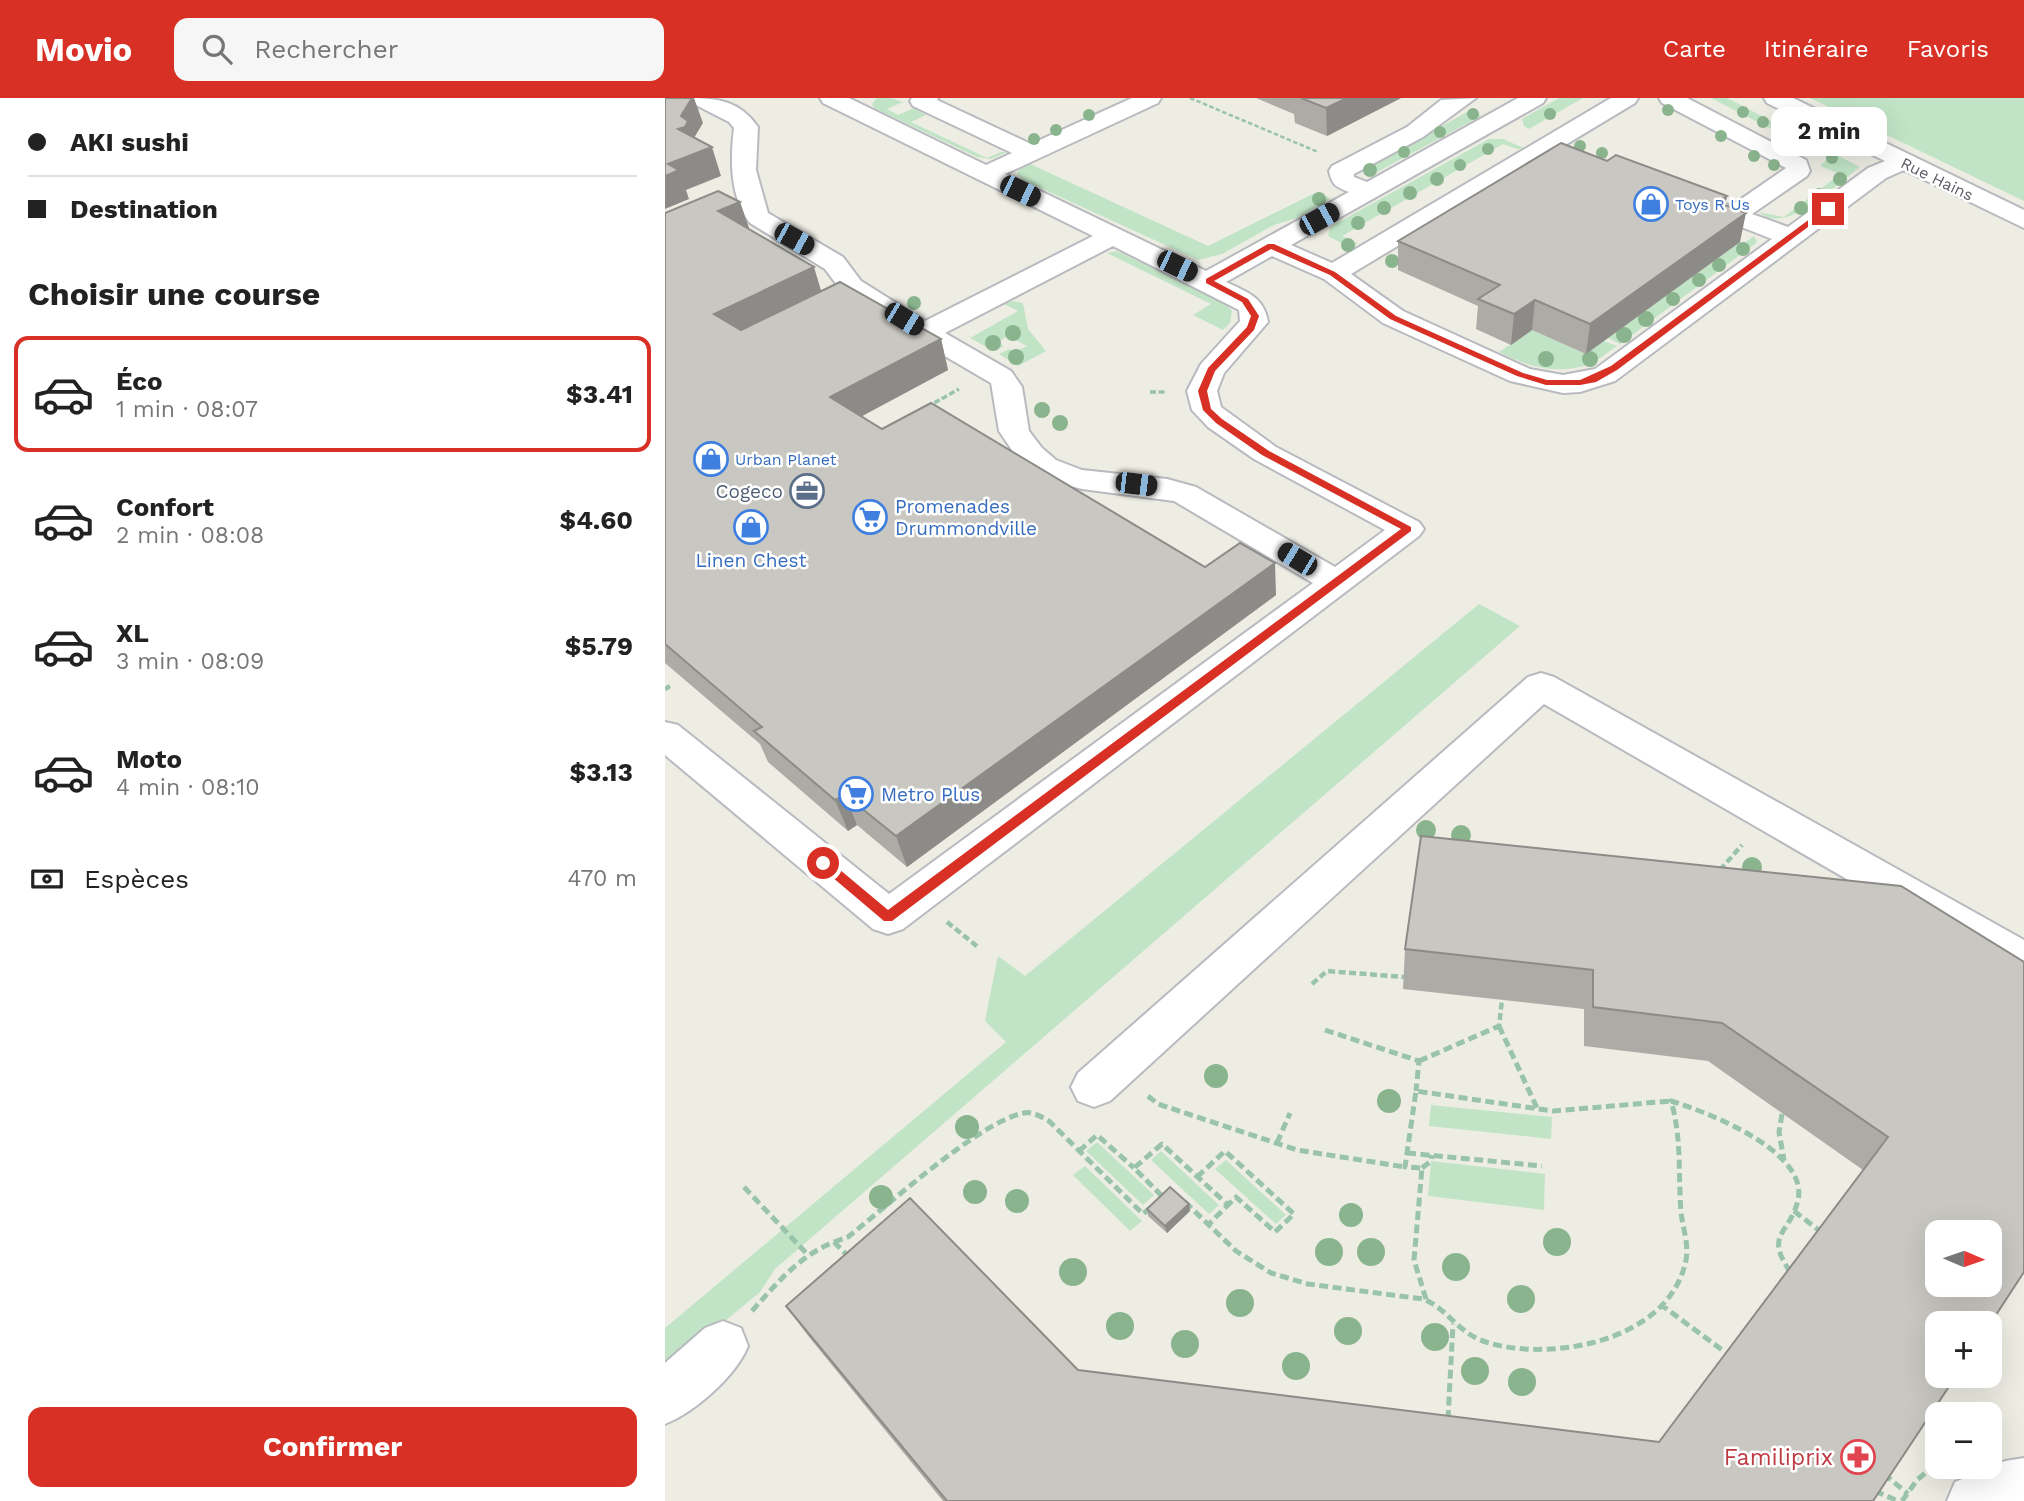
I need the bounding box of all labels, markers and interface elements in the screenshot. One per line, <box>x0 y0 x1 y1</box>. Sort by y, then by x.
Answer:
search box <box>174 18 664 81</box>
text: Movio <box>35 30 132 69</box>
icon: search <box>198 30 236 68</box>
text: Rechercher <box>254 34 398 64</box>
text: Carte <box>1663 35 1726 63</box>
text: Itinéraire <box>1764 35 1869 63</box>
text: Favoris <box>1907 35 1989 63</box>
callout: 2 min <box>1770 108 1886 156</box>
text: 2 min <box>1798 118 1860 145</box>
text: AKI sushi <box>70 127 189 157</box>
street label: Rue Hains <box>1898 153 1976 205</box>
car <box>997 172 1044 210</box>
shop icon: Toys R Us <box>1632 185 1670 223</box>
route end <box>1812 193 1844 225</box>
text: Destination <box>70 194 218 224</box>
place label: Toys R Us <box>1675 195 1750 214</box>
car <box>1296 200 1343 238</box>
car <box>771 220 818 258</box>
car <box>1154 247 1201 285</box>
text: Choisir une course <box>28 275 320 313</box>
car <box>881 299 928 339</box>
icon: car <box>32 363 95 426</box>
text: Éco <box>116 366 163 396</box>
text: $3.41 <box>566 379 633 409</box>
text: 1 min · 08:07 <box>116 396 258 423</box>
shop icon: Urban Planet <box>692 440 730 478</box>
place label: Urban Planet <box>735 450 837 469</box>
car <box>1114 471 1159 497</box>
office icon: Cogeco <box>788 472 826 510</box>
place label: Cogeco <box>715 480 783 503</box>
icon: car <box>32 489 95 552</box>
text: Confort <box>116 492 214 522</box>
place label: Promenades Drummondville <box>895 495 1037 540</box>
supermarket icon: Promenades Drummondville <box>851 498 889 536</box>
text: $4.60 <box>560 505 633 535</box>
shop icon: Linen Chest <box>732 508 770 546</box>
text: 2 min · 08:08 <box>116 522 264 549</box>
car <box>1274 539 1321 579</box>
place label: Linen Chest <box>695 549 807 572</box>
icon: car <box>32 615 95 678</box>
text: XL <box>116 618 149 648</box>
text: $5.79 <box>565 631 633 661</box>
text: 3 min · 08:09 <box>116 648 264 675</box>
icon: car <box>32 741 95 804</box>
text: Moto <box>116 744 182 774</box>
text: $3.13 <box>569 757 633 787</box>
text: 4 min · 08:10 <box>116 774 260 801</box>
supermarket icon: Metro Plus <box>837 775 875 813</box>
place label: Metro Plus <box>881 783 980 806</box>
route start <box>807 847 839 879</box>
icon: cash <box>28 860 66 898</box>
text: Espèces <box>84 864 189 894</box>
text: 470 m <box>568 865 637 892</box>
north arrow <box>1925 1220 2002 1297</box>
map controls <box>1925 1220 2002 1479</box>
button: + <box>1925 1311 2002 1388</box>
button: − <box>1925 1402 2002 1479</box>
button: Confirmer <box>28 1407 637 1487</box>
pharmacy icon: Familiprix <box>1839 1438 1877 1476</box>
place label: Familiprix <box>1724 1444 1833 1471</box>

